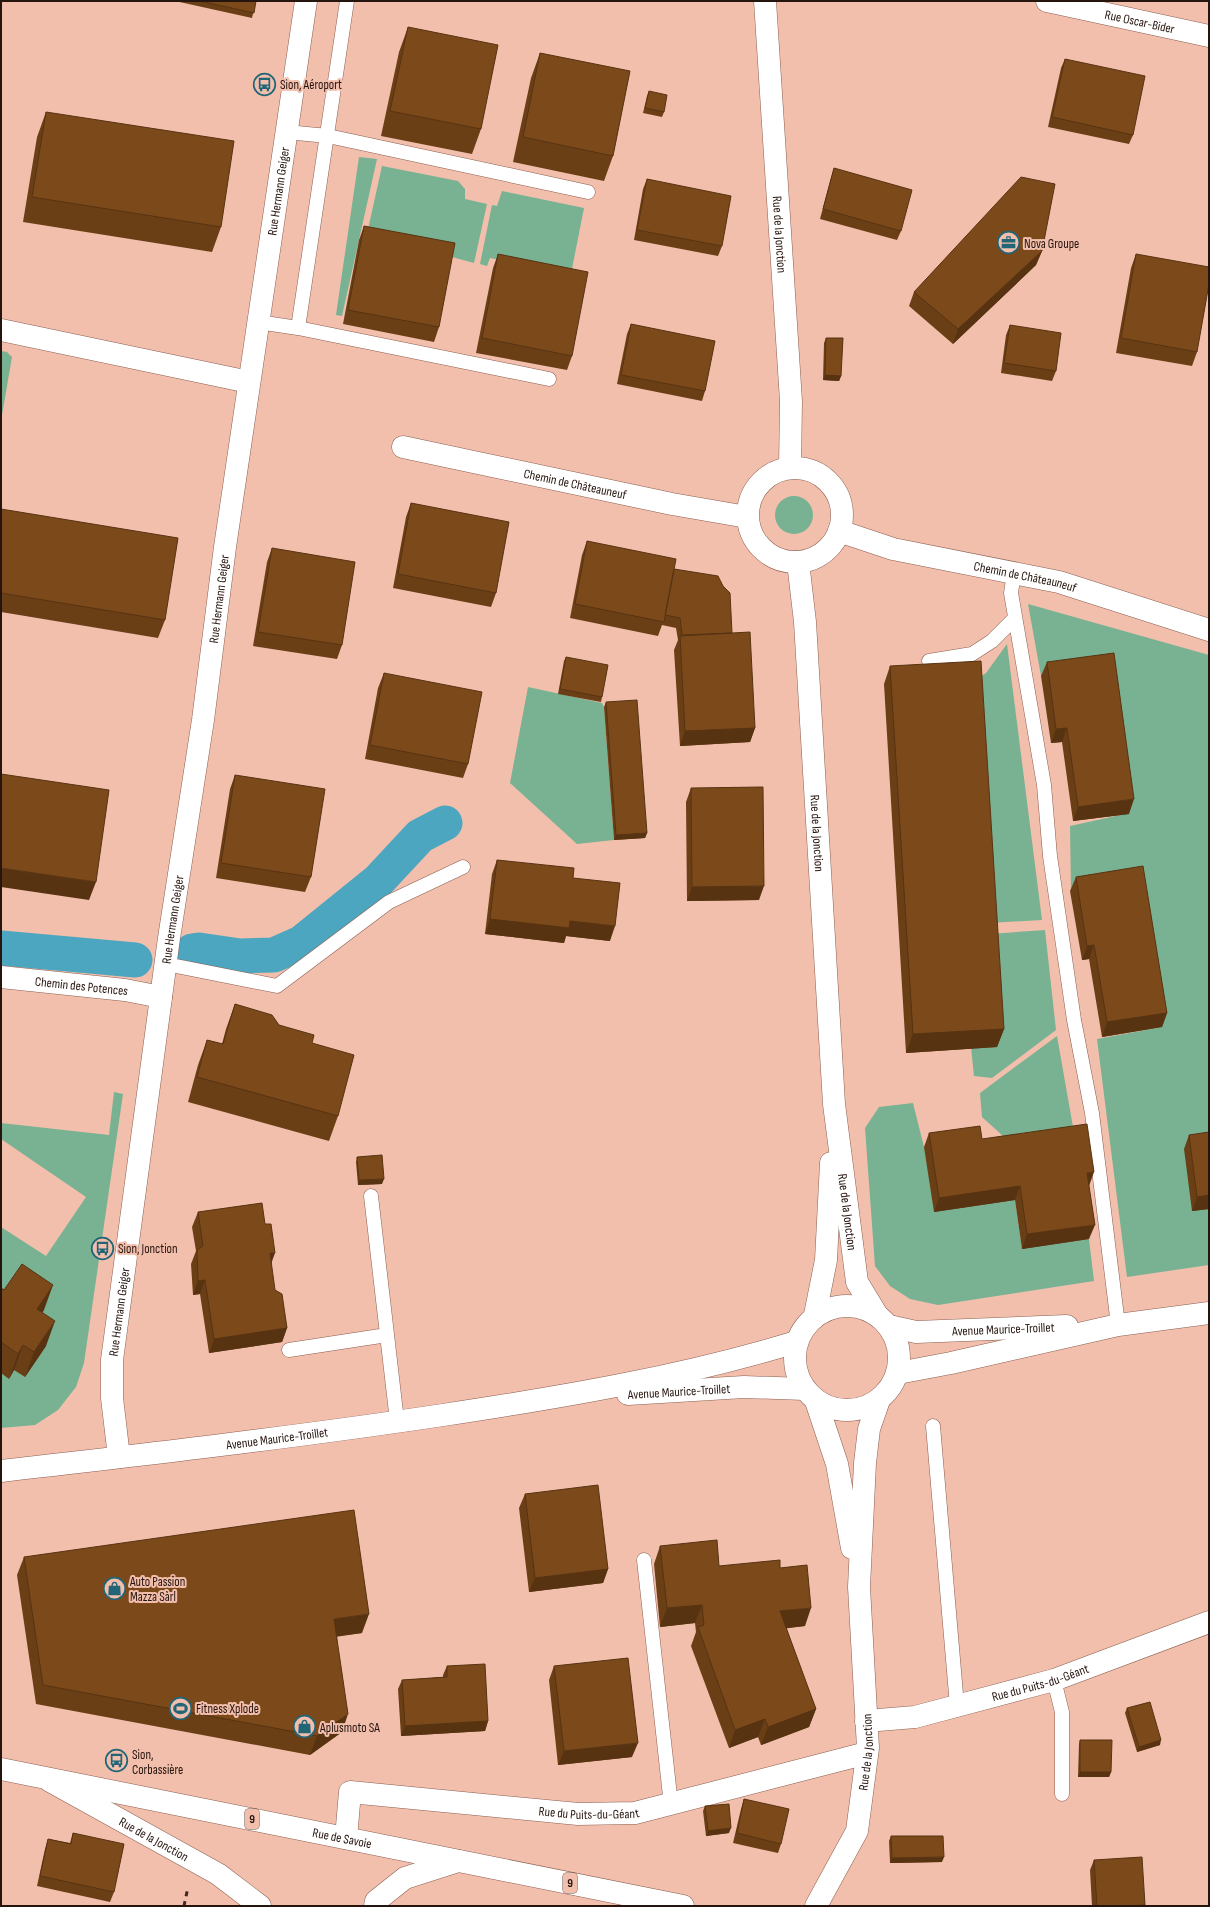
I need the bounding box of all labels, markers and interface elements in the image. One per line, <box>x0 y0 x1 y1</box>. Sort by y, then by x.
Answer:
street label: Rue Oscar-Bider <box>1103 7 1176 37</box>
bus stop icon: Sion, Aéroport <box>252 71 278 97</box>
place label: Sion, Aéroport <box>280 77 342 93</box>
street label: Rue Hermann Geiger <box>264 146 293 237</box>
street label: Rue de la Jonction <box>769 196 790 274</box>
office icon: Nova Groupe <box>995 230 1021 256</box>
place label: Nova Groupe <box>1024 236 1079 252</box>
street label: Chemin de Châteauneuf <box>522 466 628 503</box>
street label: Rue Hermann Geiger <box>206 553 233 644</box>
street label: Chemin de Châteauneuf <box>972 558 1079 596</box>
street label: Rue de la Jonction <box>806 794 827 872</box>
street label: Rue Hermann Geiger <box>159 874 188 965</box>
street label: Chemin des Potences <box>34 974 130 999</box>
street label: Rue de la Jonction <box>834 1173 860 1251</box>
bus stop icon: Sion, Jonction <box>89 1235 115 1261</box>
place label: Sion, Jonction <box>118 1241 178 1257</box>
street label: Rue Hermann Geiger <box>106 1266 133 1357</box>
street label: Avenue Maurice-Troillet <box>951 1320 1055 1340</box>
street label: Avenue Maurice-Troillet <box>626 1381 731 1403</box>
street label: Avenue Maurice-Troillet <box>224 1424 329 1453</box>
place label: Auto Passion Mazza Sàrl <box>129 1574 185 1605</box>
shop icon: Auto Passion Mazza Sàrl <box>102 1575 128 1601</box>
street label: Rue du Puits-du-Géant <box>990 1661 1091 1705</box>
sports icon: Fitness Xplode <box>168 1695 194 1721</box>
place label: Fitness Xplode <box>196 1701 259 1717</box>
street label: Rue de la Jonction <box>855 1713 877 1792</box>
shop icon: Aplusmoto SA <box>292 1714 318 1740</box>
place label: Aplusmoto SA <box>319 1720 380 1736</box>
place label: Sion, Corbassière <box>132 1747 183 1778</box>
bus stop icon: Sion, Corbassière <box>104 1748 130 1774</box>
street label: Rue du Puits-du-Géant <box>538 1803 641 1823</box>
road number: 9 <box>245 1809 259 1829</box>
street label: Rue de la Jonction <box>116 1814 191 1865</box>
street label: Rue de Savoie <box>311 1825 373 1852</box>
road number: 9 <box>563 1873 577 1893</box>

